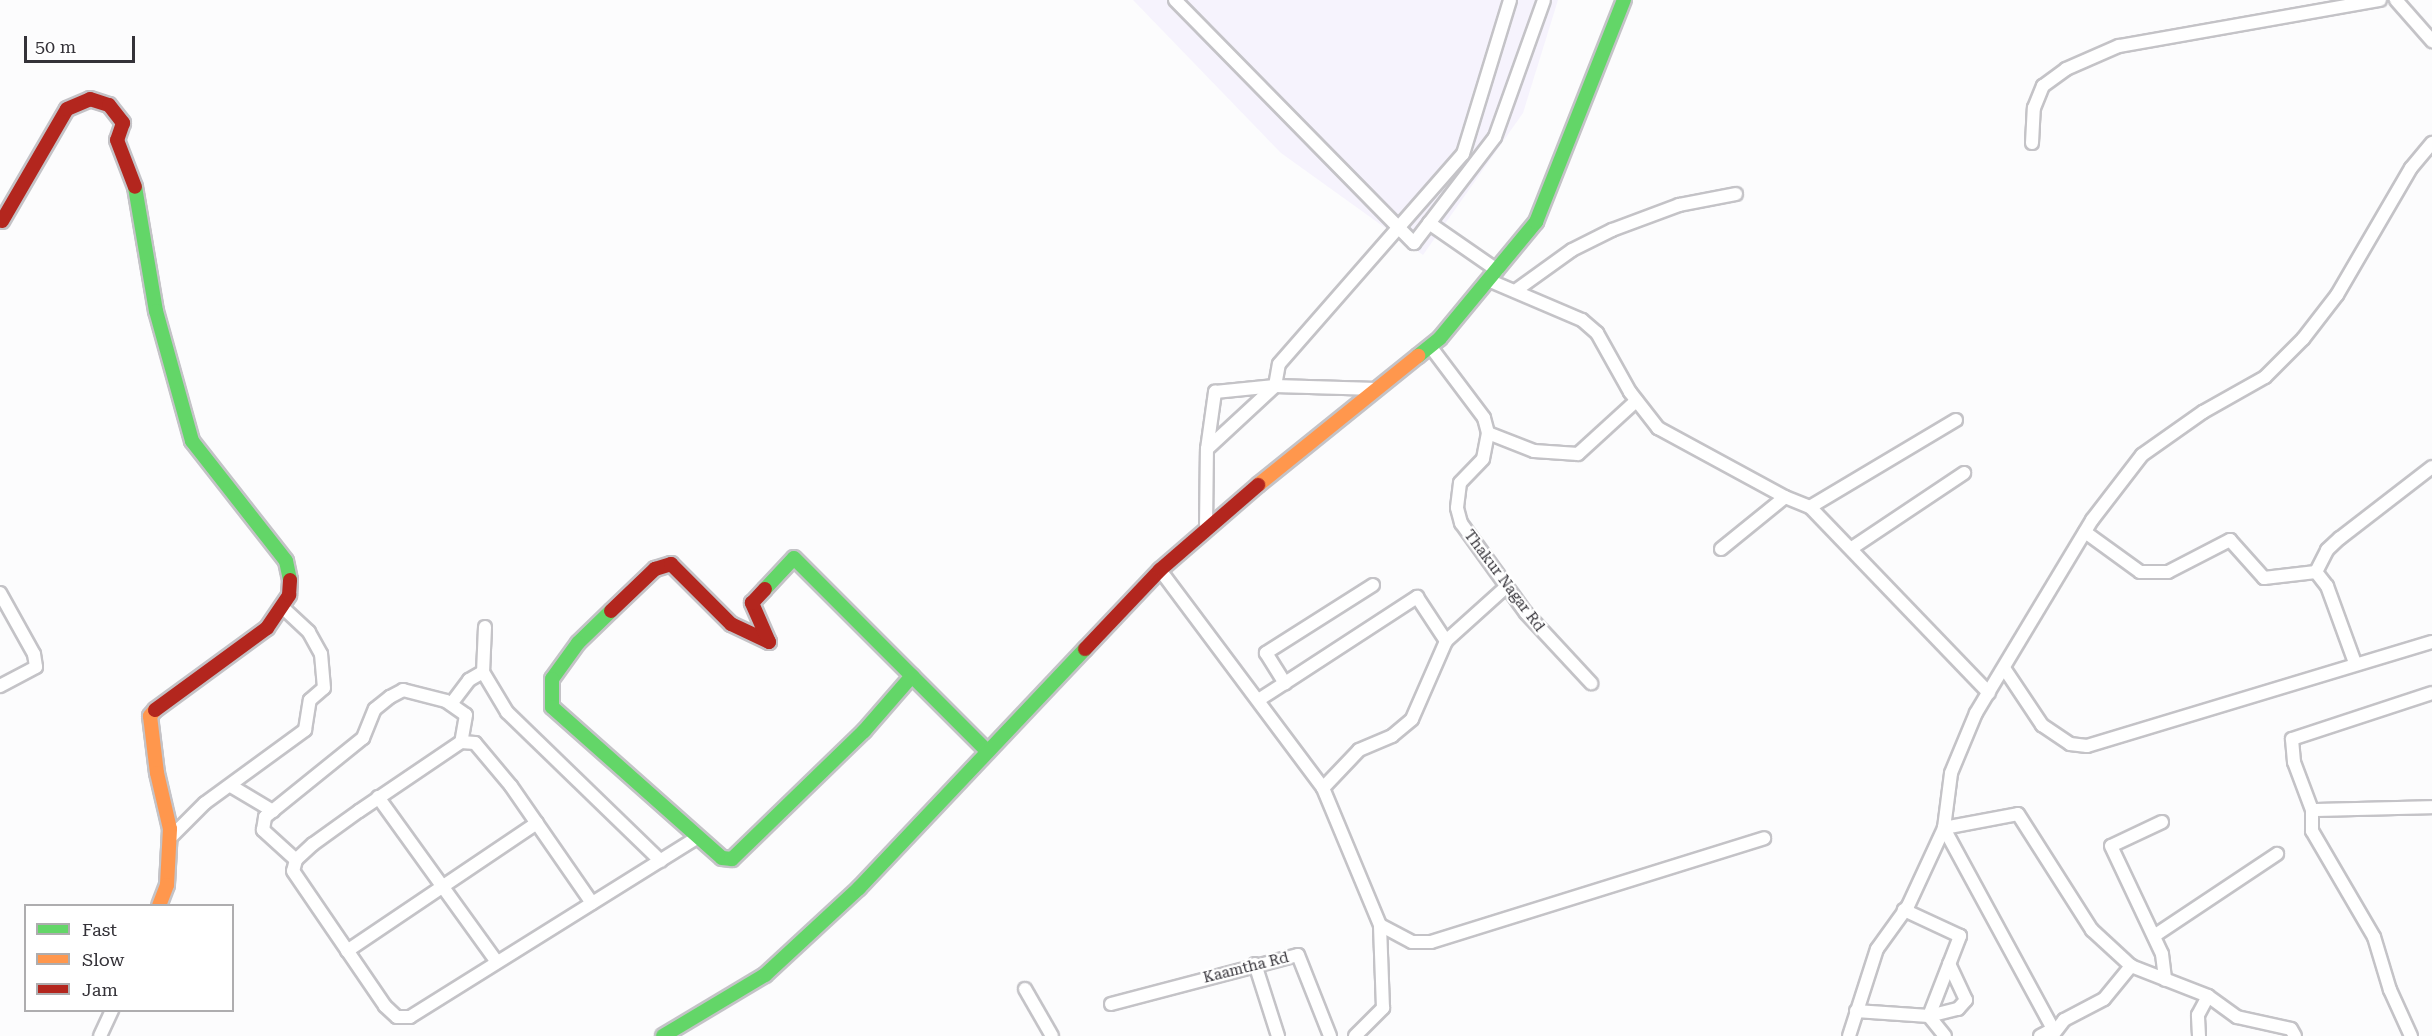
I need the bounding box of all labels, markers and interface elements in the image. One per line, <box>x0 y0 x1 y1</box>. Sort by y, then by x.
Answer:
scale bar <box>27 24 138 62</box>
text: 50 m <box>35 36 76 57</box>
street label: Thakur Nagar Rd <box>1460 527 1548 635</box>
legend <box>24 904 234 1012</box>
text: Fast <box>82 919 117 940</box>
text: Slow <box>82 949 124 970</box>
street label: Kaamtha Rd <box>1201 949 1291 987</box>
text: Jam <box>82 979 118 1000</box>

